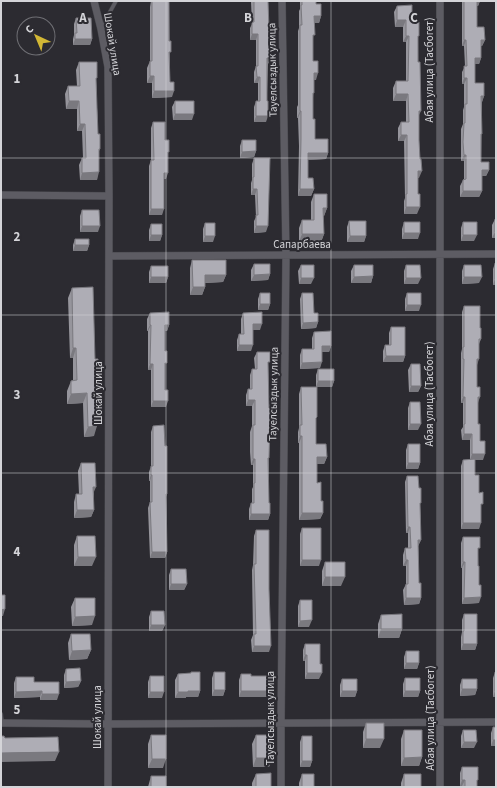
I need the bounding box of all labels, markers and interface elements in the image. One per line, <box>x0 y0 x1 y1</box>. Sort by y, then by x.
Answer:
text: A <box>78 9 87 27</box>
text: B <box>244 9 252 27</box>
text: C <box>410 9 418 27</box>
street label: Шокай улица <box>100 11 125 77</box>
north arrow <box>16 16 56 56</box>
street label: Абая улица (Тасбогет) <box>422 18 437 122</box>
text: С <box>22 21 37 37</box>
street label: Тауелсыздык улица <box>264 23 281 117</box>
text: 1 <box>14 70 21 88</box>
text: 2 <box>14 228 21 246</box>
street label: Сапарбаева <box>273 237 331 252</box>
street label: Абая улица (Тасбогет) <box>422 342 437 446</box>
street label: Тауелсыздык улица <box>265 347 282 441</box>
street label: Шокай улица <box>91 361 106 425</box>
text: 3 <box>14 386 21 404</box>
text: 4 <box>14 543 21 561</box>
street label: Абая улица (Тасбогет) <box>423 666 438 770</box>
street label: Тауелсыздык улица <box>263 671 278 765</box>
street label: Шокай улица <box>90 685 105 749</box>
text: 5 <box>14 701 21 719</box>

